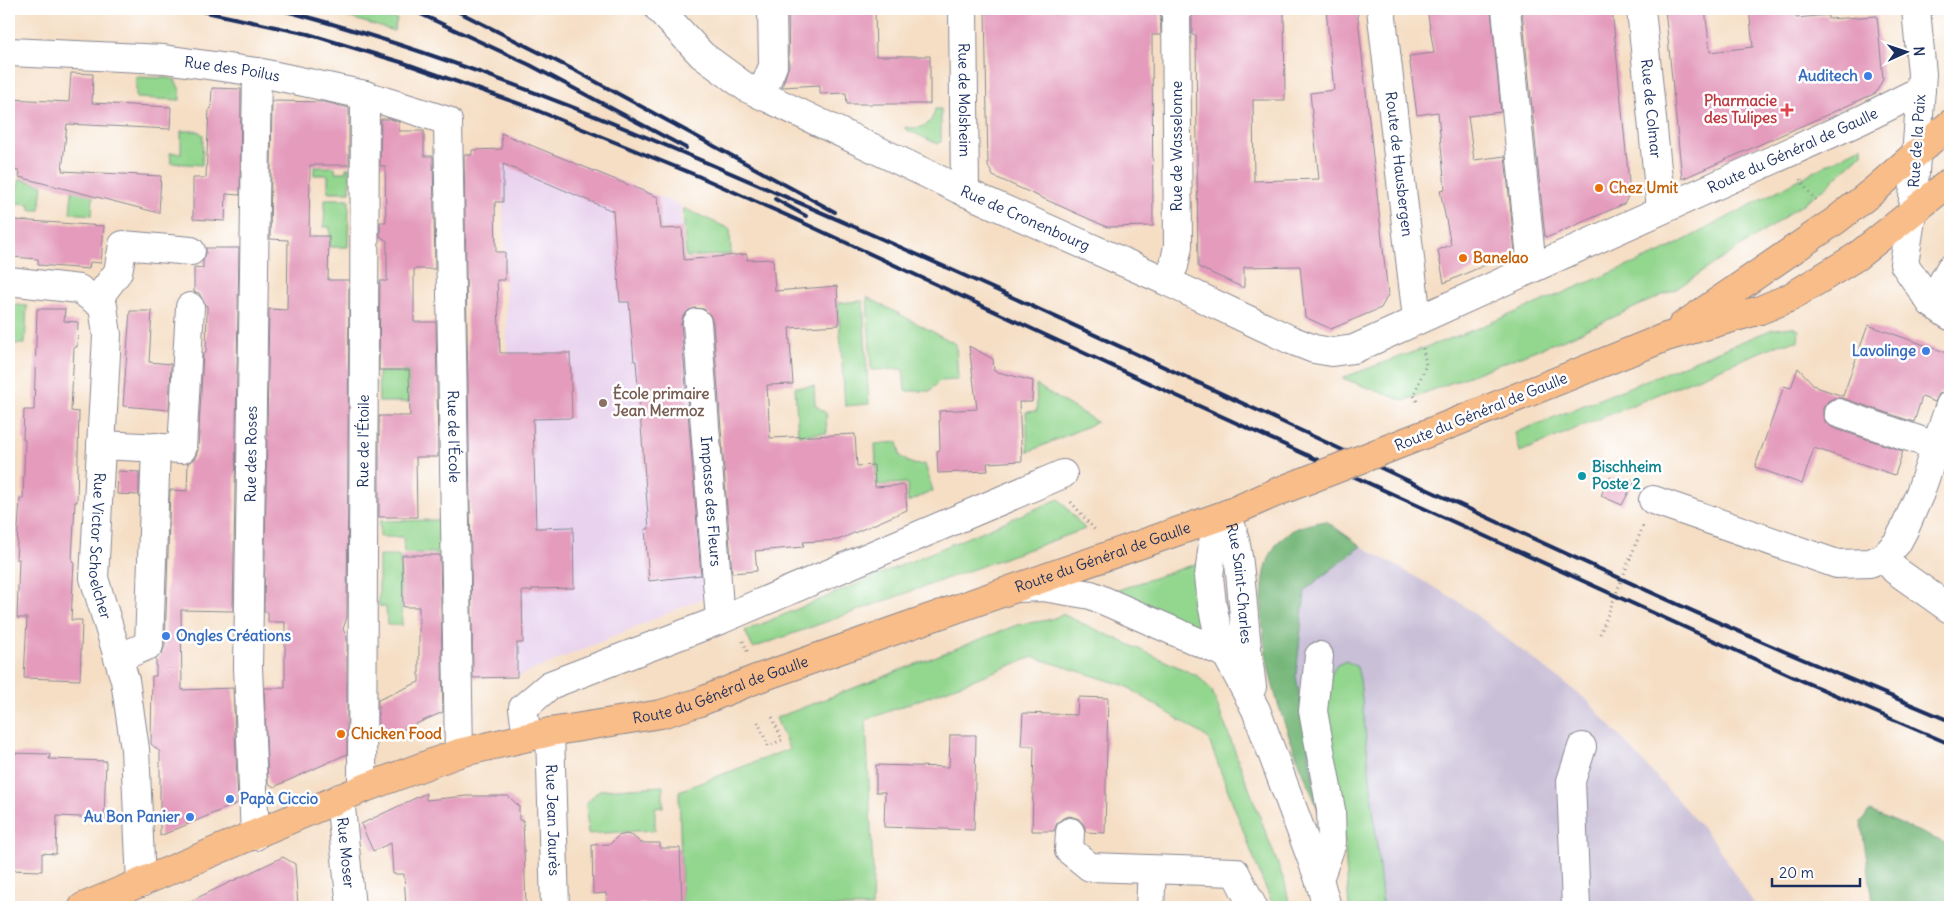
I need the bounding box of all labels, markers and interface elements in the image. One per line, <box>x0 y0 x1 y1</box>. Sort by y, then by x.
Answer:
north arrow <box>1882 28 1932 78</box>
street label: Rue de Molsheim <box>954 43 975 157</box>
text: N <box>1910 46 1928 57</box>
street label: Rue des Poilus <box>183 52 282 86</box>
street label: Rue de Colmar <box>1637 58 1666 159</box>
place label: Auditech <box>1798 66 1858 85</box>
marker: Auditech <box>1862 70 1874 82</box>
street label: Rue de Wasselonne <box>1167 81 1186 211</box>
street label: Route de Hausbergen <box>1382 90 1417 238</box>
place label: Pharmacie des Tulipes <box>1704 91 1777 128</box>
street label: Rue de la Paix <box>1904 93 1929 188</box>
street label: Route du Général de Gaulle <box>1704 103 1881 197</box>
marker: Pharmacie des Tulipes <box>1781 104 1793 116</box>
place label: Chez Umit <box>1609 178 1679 197</box>
street label: Rue de Cronenbourg <box>958 181 1093 255</box>
marker: Chez Umit <box>1593 182 1605 194</box>
place label: Banelao <box>1473 248 1529 267</box>
marker: Banelao <box>1457 252 1469 264</box>
place label: Lavolinge <box>1852 341 1916 361</box>
marker: Lavolinge <box>1920 345 1932 357</box>
street label: Route du Général de Gaulle <box>1392 368 1570 455</box>
place label: École primaire Jean Mermoz <box>613 383 709 420</box>
street label: Rue de l'École <box>444 390 464 483</box>
street label: Rue de l'Étoile <box>353 394 373 488</box>
marker: École primaire Jean Mermoz <box>597 397 609 409</box>
street label: Rue des Roses <box>240 406 261 503</box>
street label: Impasse des Fleurs <box>697 435 726 568</box>
place label: Bischheim Poste 2 <box>1592 457 1662 493</box>
marker: Bischheim Poste 2 <box>1576 470 1588 482</box>
street label: Rue Victor Schoelcher <box>85 472 116 622</box>
street label: Route du Général de Gaulle <box>1012 518 1193 597</box>
street label: Rue Saint-Charles <box>1222 521 1256 645</box>
place label: Ongles Créations <box>176 626 291 646</box>
marker: Ongles Créations <box>160 630 172 642</box>
street label: Route du Général de Gaulle <box>631 651 811 727</box>
place label: Chicken Food <box>351 724 442 743</box>
marker: Chicken Food <box>335 728 347 740</box>
street label: Rue Jean Jaurès <box>542 764 564 876</box>
place label: Papà Ciccio <box>240 789 319 809</box>
marker: Papà Ciccio <box>224 793 236 805</box>
place label: Au Bon Panier <box>84 807 181 826</box>
marker: Au Bon Panier <box>184 811 196 823</box>
street label: Rue Moser <box>333 816 359 889</box>
scale bar <box>1772 856 1859 888</box>
text: 20 m <box>1779 863 1814 882</box>

